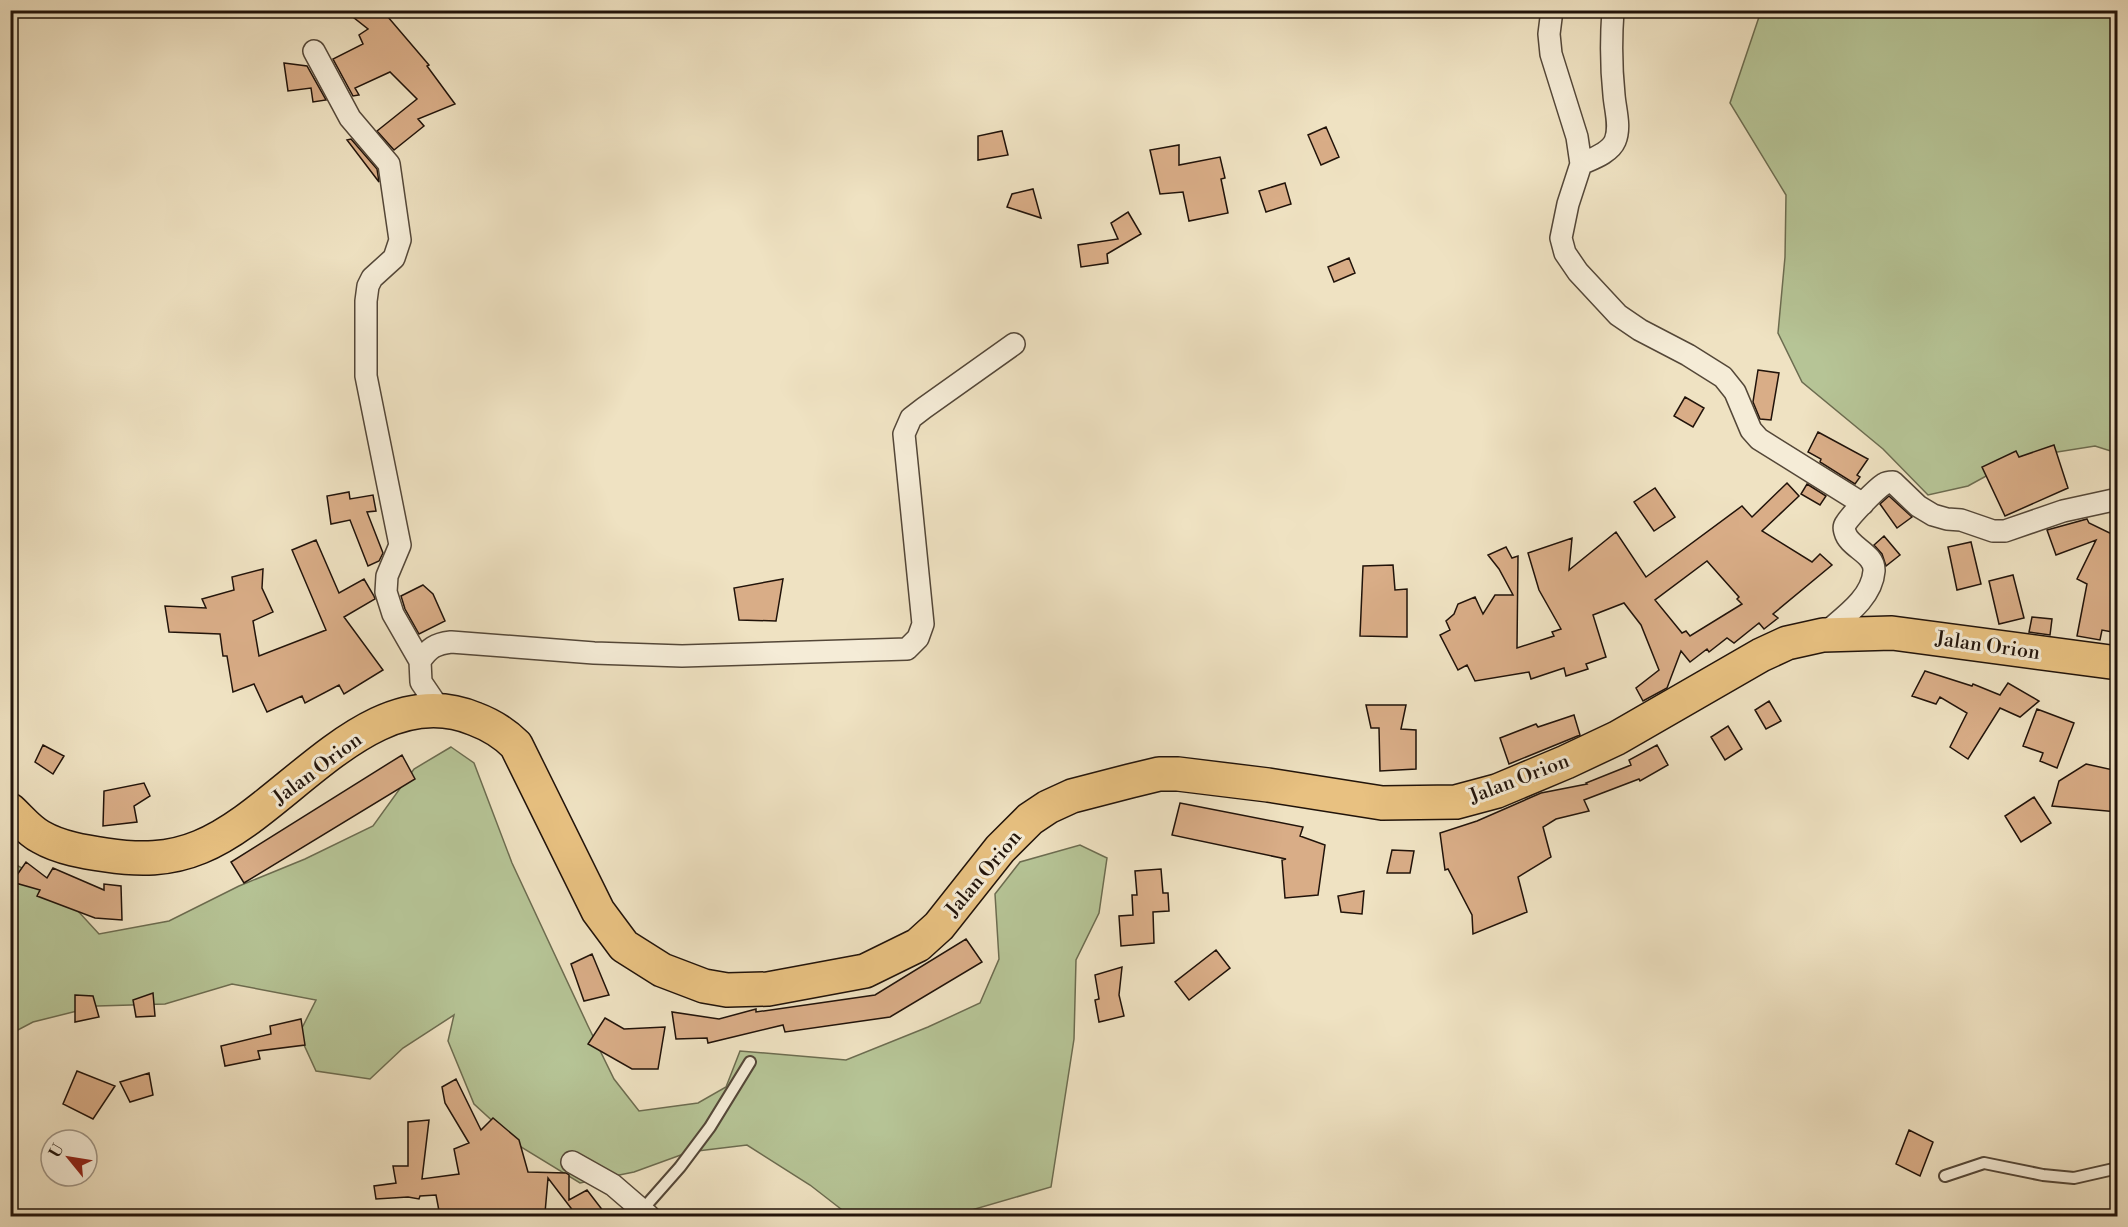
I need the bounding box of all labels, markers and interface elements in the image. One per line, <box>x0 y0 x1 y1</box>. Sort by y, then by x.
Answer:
street label: Jalan Orion <box>1933 627 2042 666</box>
street label: Jalan Orion <box>268 728 367 811</box>
street label: Jalan Orion <box>1465 749 1573 810</box>
street label: Jalan Orion <box>940 826 1028 923</box>
north arrow <box>39 1128 99 1188</box>
text: U <box>45 1140 69 1161</box>

